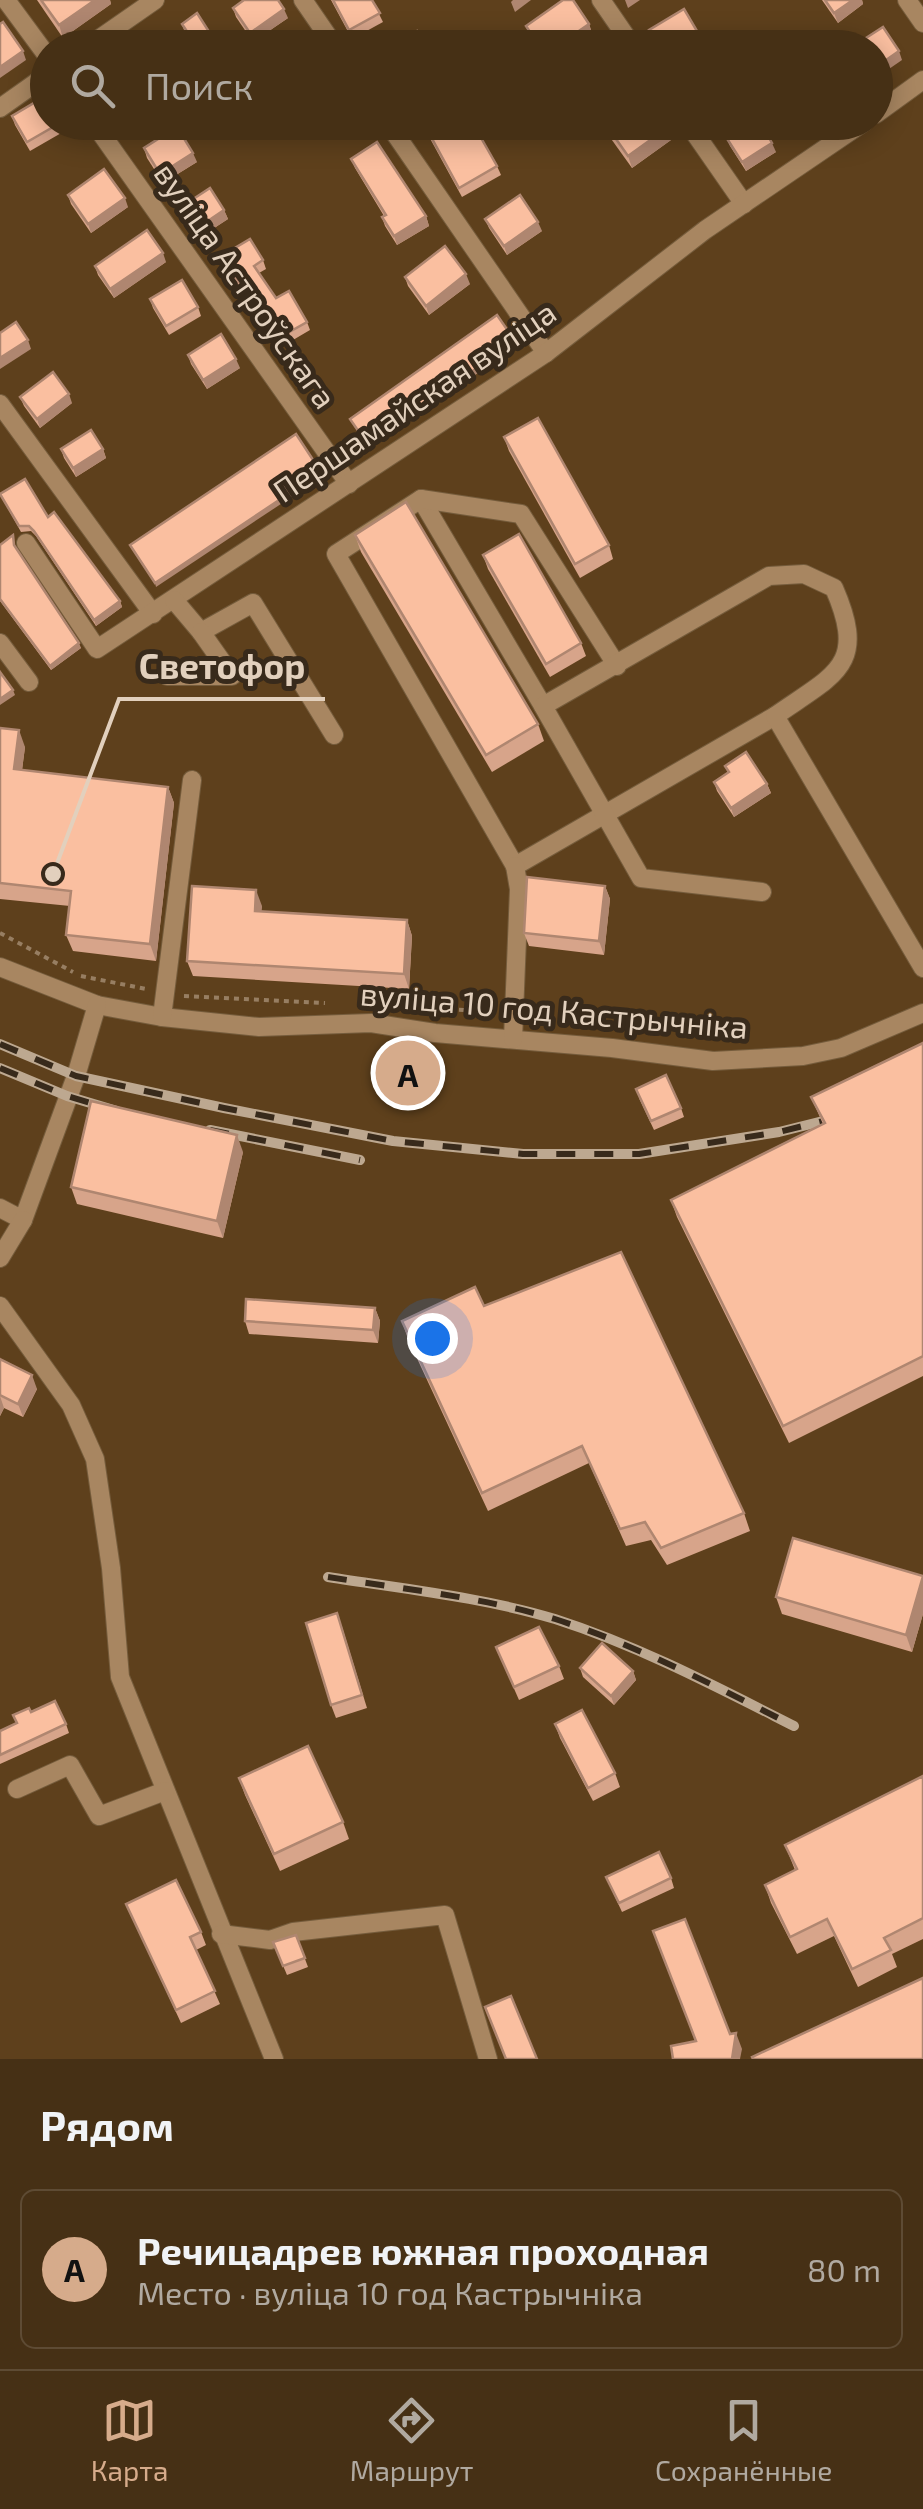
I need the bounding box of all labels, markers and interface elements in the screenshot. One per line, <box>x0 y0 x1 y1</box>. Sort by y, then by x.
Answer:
search box <box>30 30 893 140</box>
icon: search <box>65 58 120 113</box>
text: Поиск <box>145 62 254 108</box>
street label: вуліца Астроўскага <box>147 155 346 416</box>
street label: Першамайская вуліца <box>265 292 563 510</box>
callout: Светофор <box>119 634 325 699</box>
text: Светофор <box>139 644 305 686</box>
street label: вуліца 10 год Кастрычніка <box>359 973 750 1046</box>
pin: A <box>376 1036 440 1110</box>
your location <box>407 1313 458 1364</box>
text: Рядом <box>40 2099 174 2149</box>
text: Речицадрев южная проходная <box>137 2227 709 2273</box>
text: A <box>64 2250 85 2288</box>
text: 80 m <box>807 2250 881 2288</box>
text: Место · вуліца 10 год Кастрычніка <box>137 2273 643 2311</box>
tab: Карта <box>91 2393 168 2487</box>
tab: Маршрут <box>350 2393 474 2487</box>
tab: Сохранённые <box>655 2393 832 2487</box>

